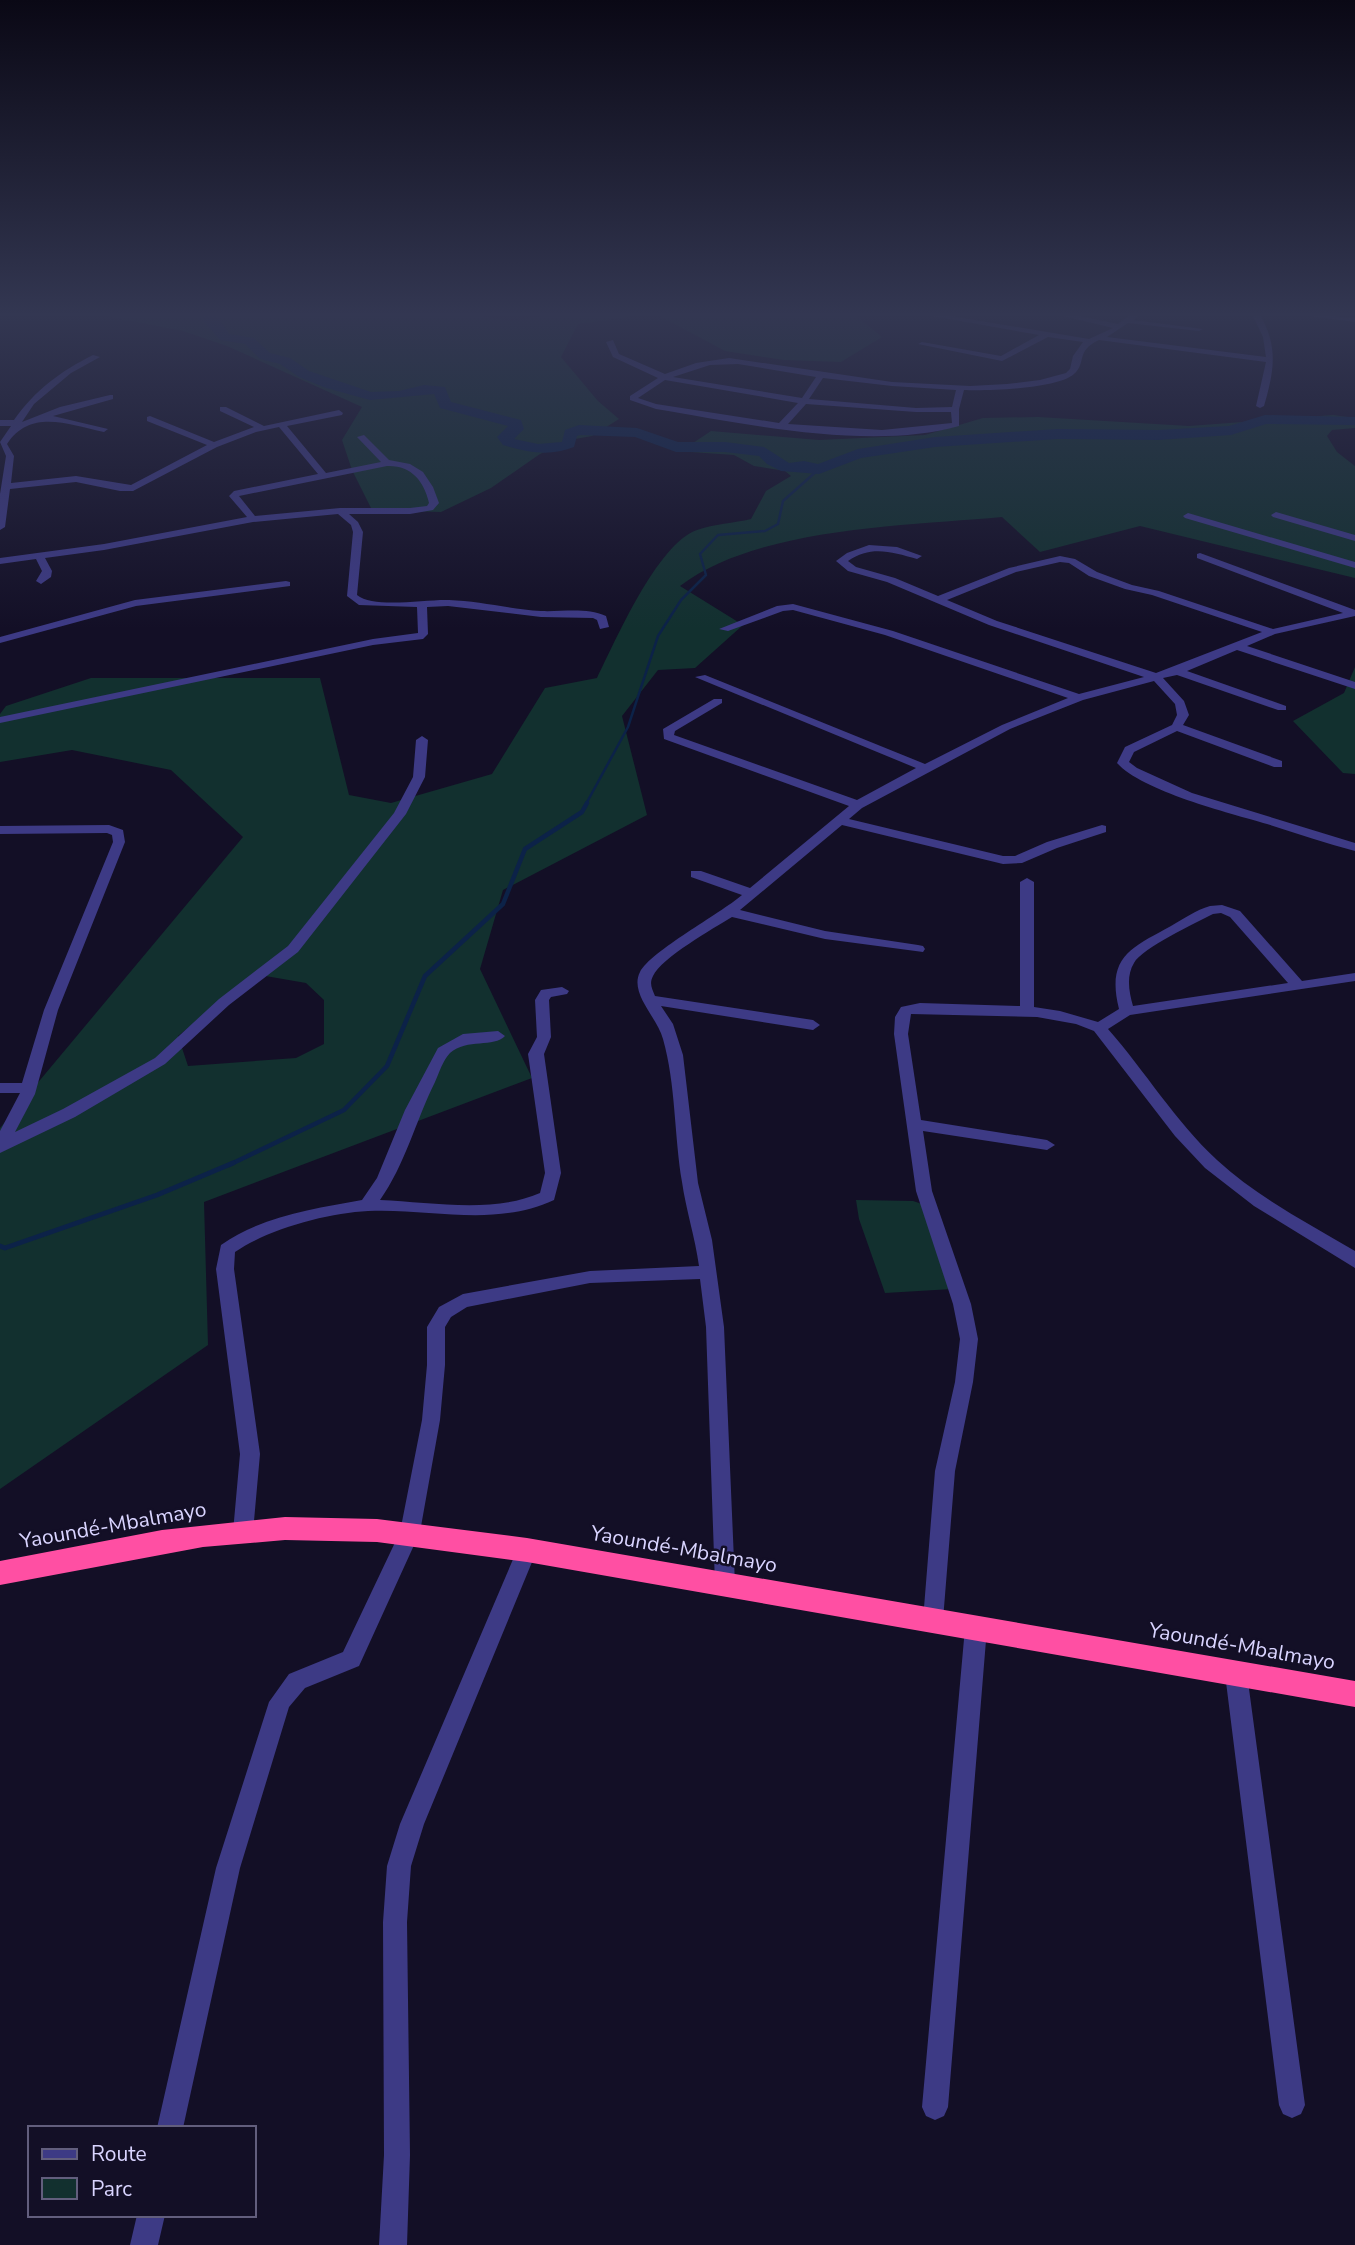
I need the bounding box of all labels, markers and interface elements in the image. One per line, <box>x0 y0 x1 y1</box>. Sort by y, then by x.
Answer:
street label: Yaoundé-Mbalmayo <box>17 1495 208 1555</box>
street label: Yaoundé-Mbalmayo <box>588 1519 779 1579</box>
street label: Yaoundé-Mbalmayo <box>1146 1616 1337 1676</box>
legend <box>28 2126 256 2217</box>
text: Route <box>91 2140 147 2168</box>
text: Parc <box>91 2175 132 2203</box>

